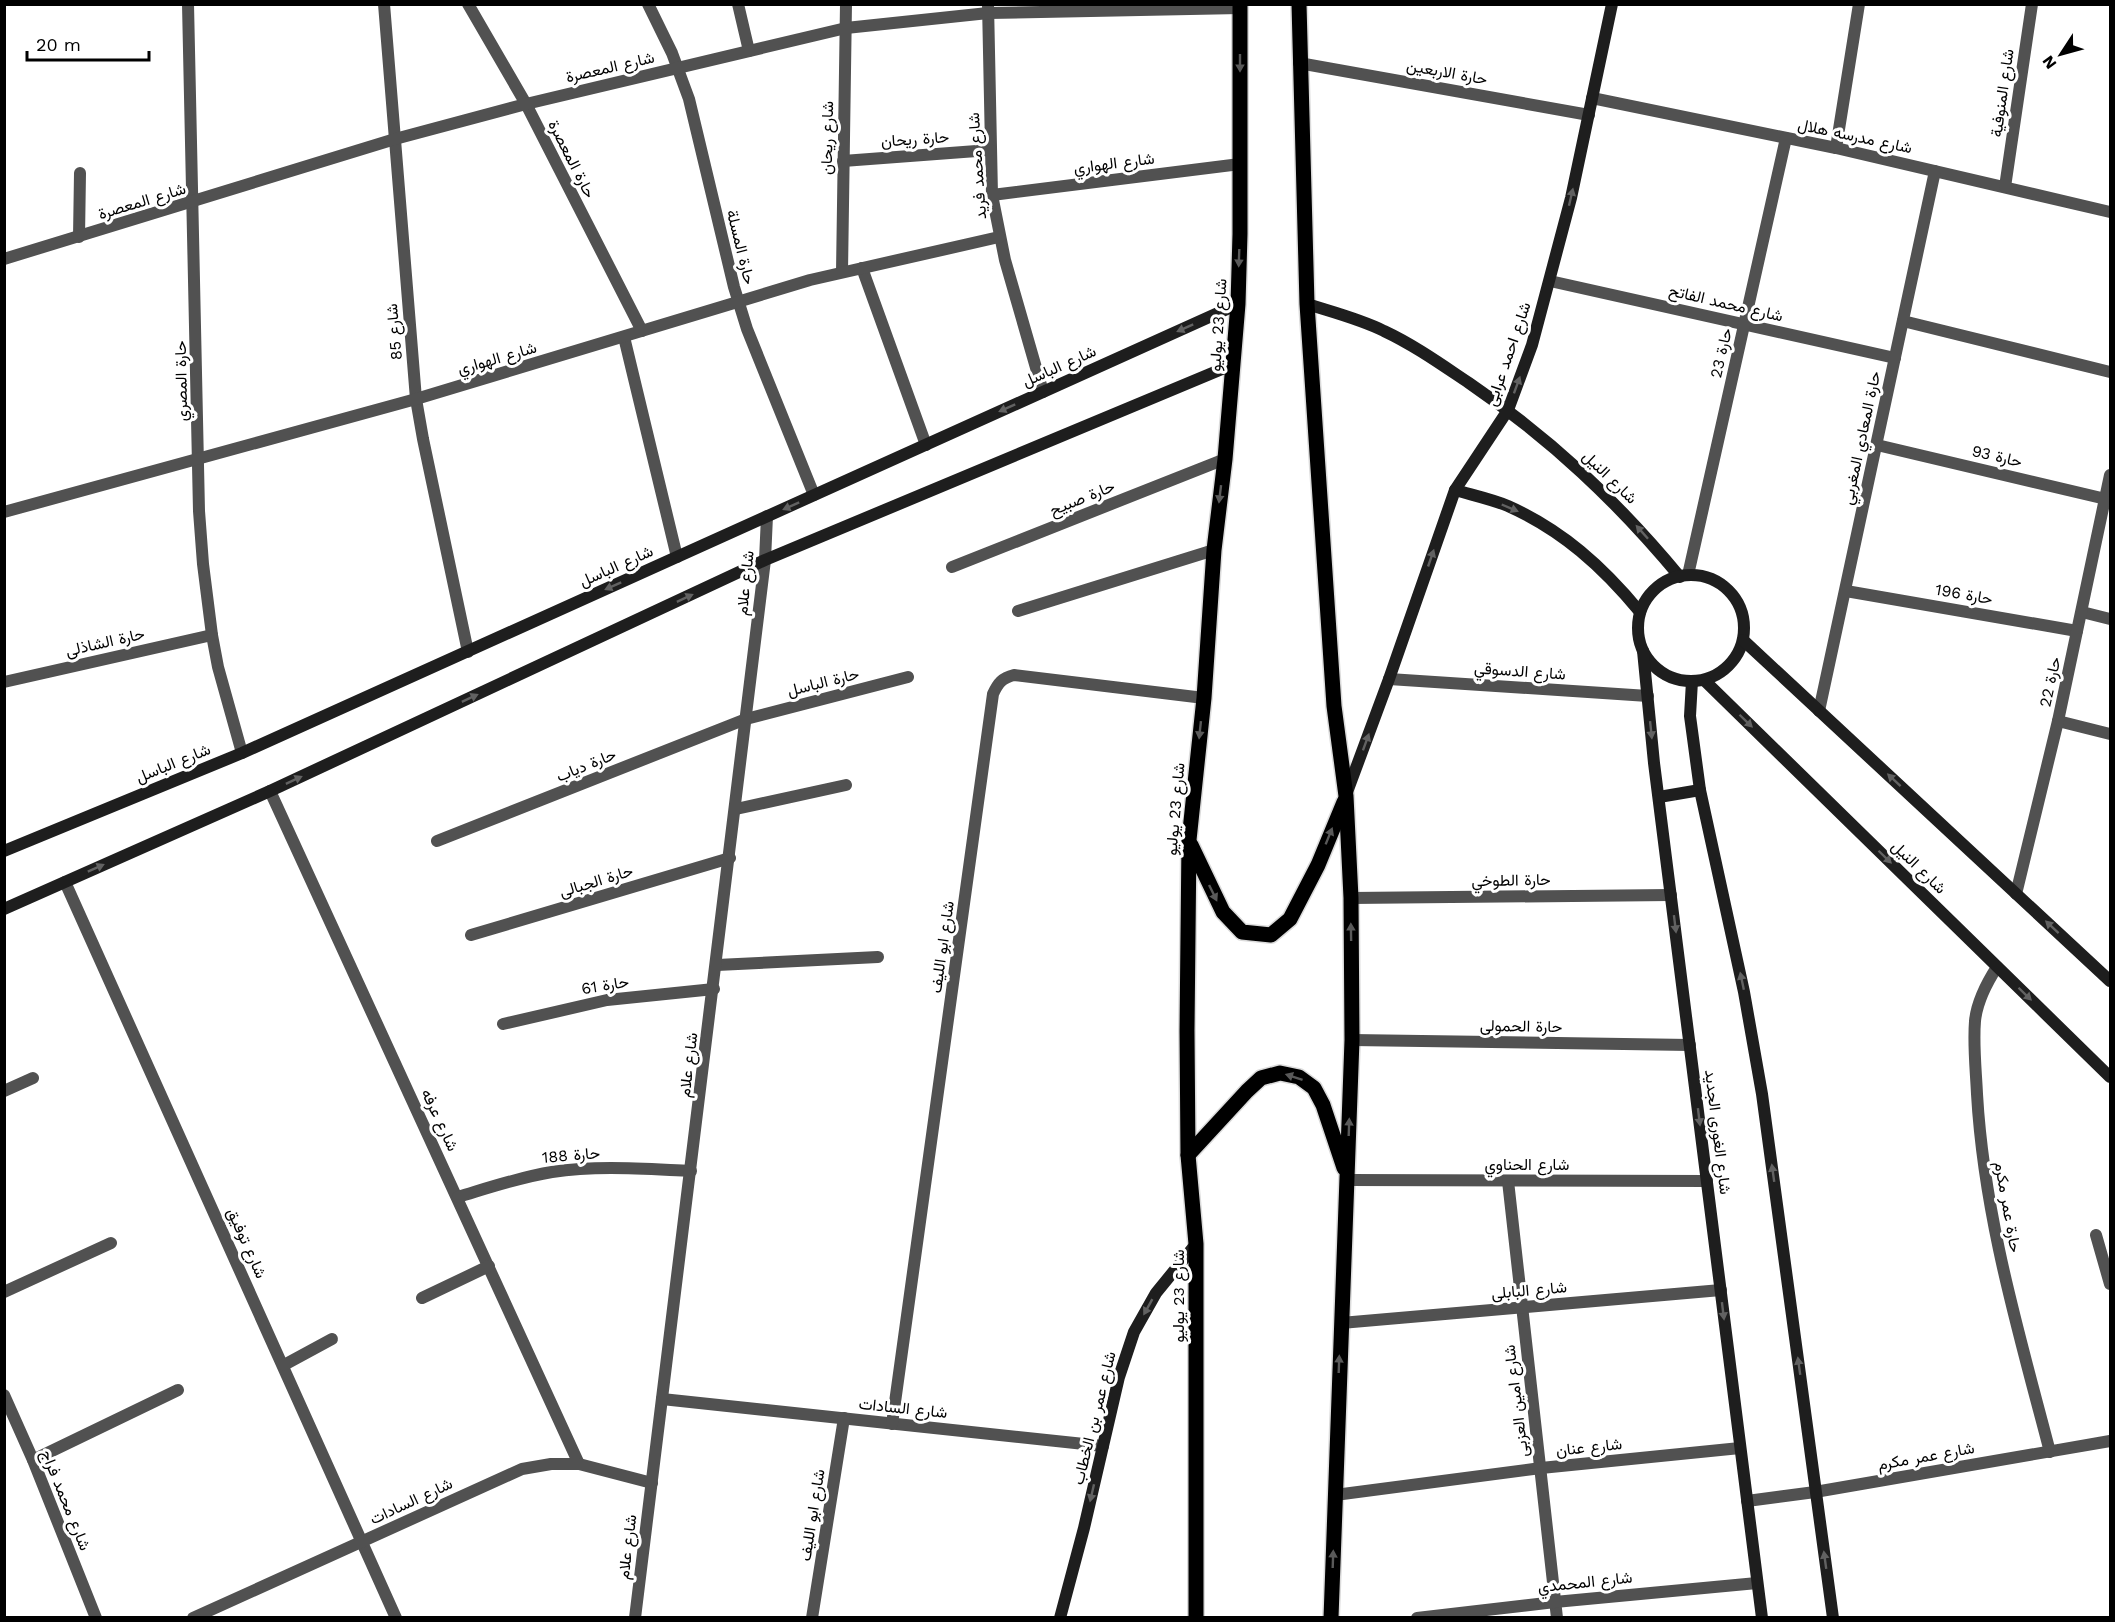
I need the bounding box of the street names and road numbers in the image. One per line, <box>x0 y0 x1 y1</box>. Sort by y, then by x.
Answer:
street label: شارع المعصرة <box>564 48 657 88</box>
street label: شارع المنوفية <box>1986 48 2020 139</box>
street label: حارة الاربعين <box>1405 56 1489 89</box>
street label: شارع ريحان <box>817 101 839 175</box>
street label: شارع محمد فريد <box>964 112 992 220</box>
street label: شارع مدرسه هلال <box>1796 115 1914 159</box>
street label: حارة المعصرة <box>543 117 600 202</box>
street label: حارة ريحان <box>880 127 950 152</box>
street label: شارع الهواري <box>1072 149 1156 181</box>
street label: شارع المعصرة <box>96 179 189 225</box>
street label: حارة المسلة <box>722 208 760 287</box>
street label: شارع 23 يوليو <box>1205 278 1233 372</box>
street label: شارع محمد الفاتح <box>1667 281 1785 327</box>
street label: شارع احمد عرابى <box>1481 299 1537 409</box>
street label: شارع 85 <box>382 303 408 361</box>
street label: حارة 23 <box>1706 326 1737 380</box>
street label: شارع الهواري <box>455 338 540 382</box>
street label: حارة المصري <box>171 340 195 422</box>
street label: شارع الباسل <box>1019 341 1100 393</box>
street label: حارة المعادي المغربي <box>1838 369 1888 507</box>
street label: حارة 93 <box>1970 441 2024 472</box>
street label: شارع النيل <box>1577 446 1641 509</box>
street label: حارة صبيح <box>1047 476 1118 522</box>
street label: شارع الباسل <box>576 541 657 593</box>
street label: شارع علام <box>732 550 760 617</box>
street label: حارة 196 <box>1934 580 1994 609</box>
street label: حارة الشاذلى <box>64 624 147 661</box>
street label: حارة 22 <box>2035 655 2066 709</box>
street label: شارع الدسوقي <box>1473 658 1567 688</box>
street label: حارة الباسل <box>785 664 861 701</box>
street label: شارع الباسل <box>133 739 214 788</box>
street label: حارة دياب <box>553 744 619 787</box>
street label: شارع 23 يوليو <box>1161 762 1191 856</box>
street label: شارع النيل <box>1886 836 1950 899</box>
street label: حارة الجبالى <box>557 861 636 902</box>
street label: حارة الطوخي <box>1471 870 1551 894</box>
street label: شارع ابو الليف <box>926 900 960 995</box>
street label: حارة 61 <box>580 972 631 999</box>
street label: حارة الحمولى <box>1480 1016 1563 1037</box>
street label: شارع علام <box>675 1032 703 1099</box>
street label: شارع الغورى الجديد <box>1699 1068 1735 1196</box>
street label: شارع عرفه <box>415 1086 463 1155</box>
street label: حارة 188 <box>541 1143 601 1168</box>
street label: شارع الحناوي <box>1485 1155 1569 1178</box>
street label: حارة عمر مكرم <box>1990 1160 2025 1255</box>
street label: شارع توفيق <box>221 1205 271 1282</box>
street label: شارع 23 يوليو <box>1169 1249 1190 1343</box>
street label: شارع البابلى <box>1490 1277 1568 1305</box>
street label: شارع امين العزبى <box>1500 1343 1534 1458</box>
street label: شارع عمر بن الخطاب <box>1068 1349 1122 1487</box>
street label: شارع السادات <box>858 1394 948 1424</box>
street label: شارع عنان <box>1555 1434 1623 1462</box>
street label: شارع عمر مكرم <box>1876 1438 1976 1476</box>
street label: شارع محمد فراج <box>35 1447 95 1554</box>
street label: شارع ابو الليف <box>795 1468 831 1563</box>
street label: شارع السادات <box>367 1474 456 1530</box>
street label: شارع علام <box>614 1514 642 1581</box>
street label: شارع المحمدي <box>1537 1568 1634 1600</box>

